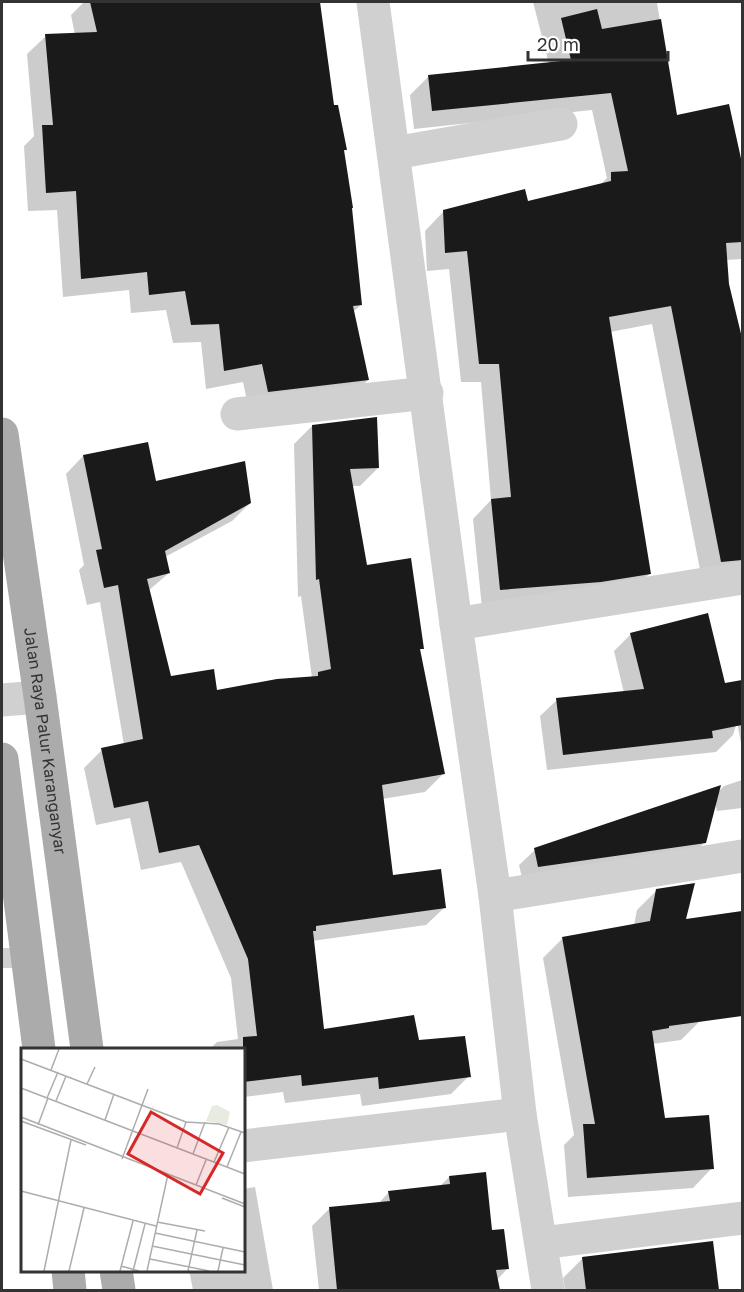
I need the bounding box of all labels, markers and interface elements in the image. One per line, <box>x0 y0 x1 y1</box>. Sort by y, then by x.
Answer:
scale bar <box>528 24 668 62</box>
text: 20 m <box>537 33 579 55</box>
street label: Jalan Raya Palur Karanganyar <box>20 626 71 855</box>
inset map <box>21 1048 244 1271</box>

